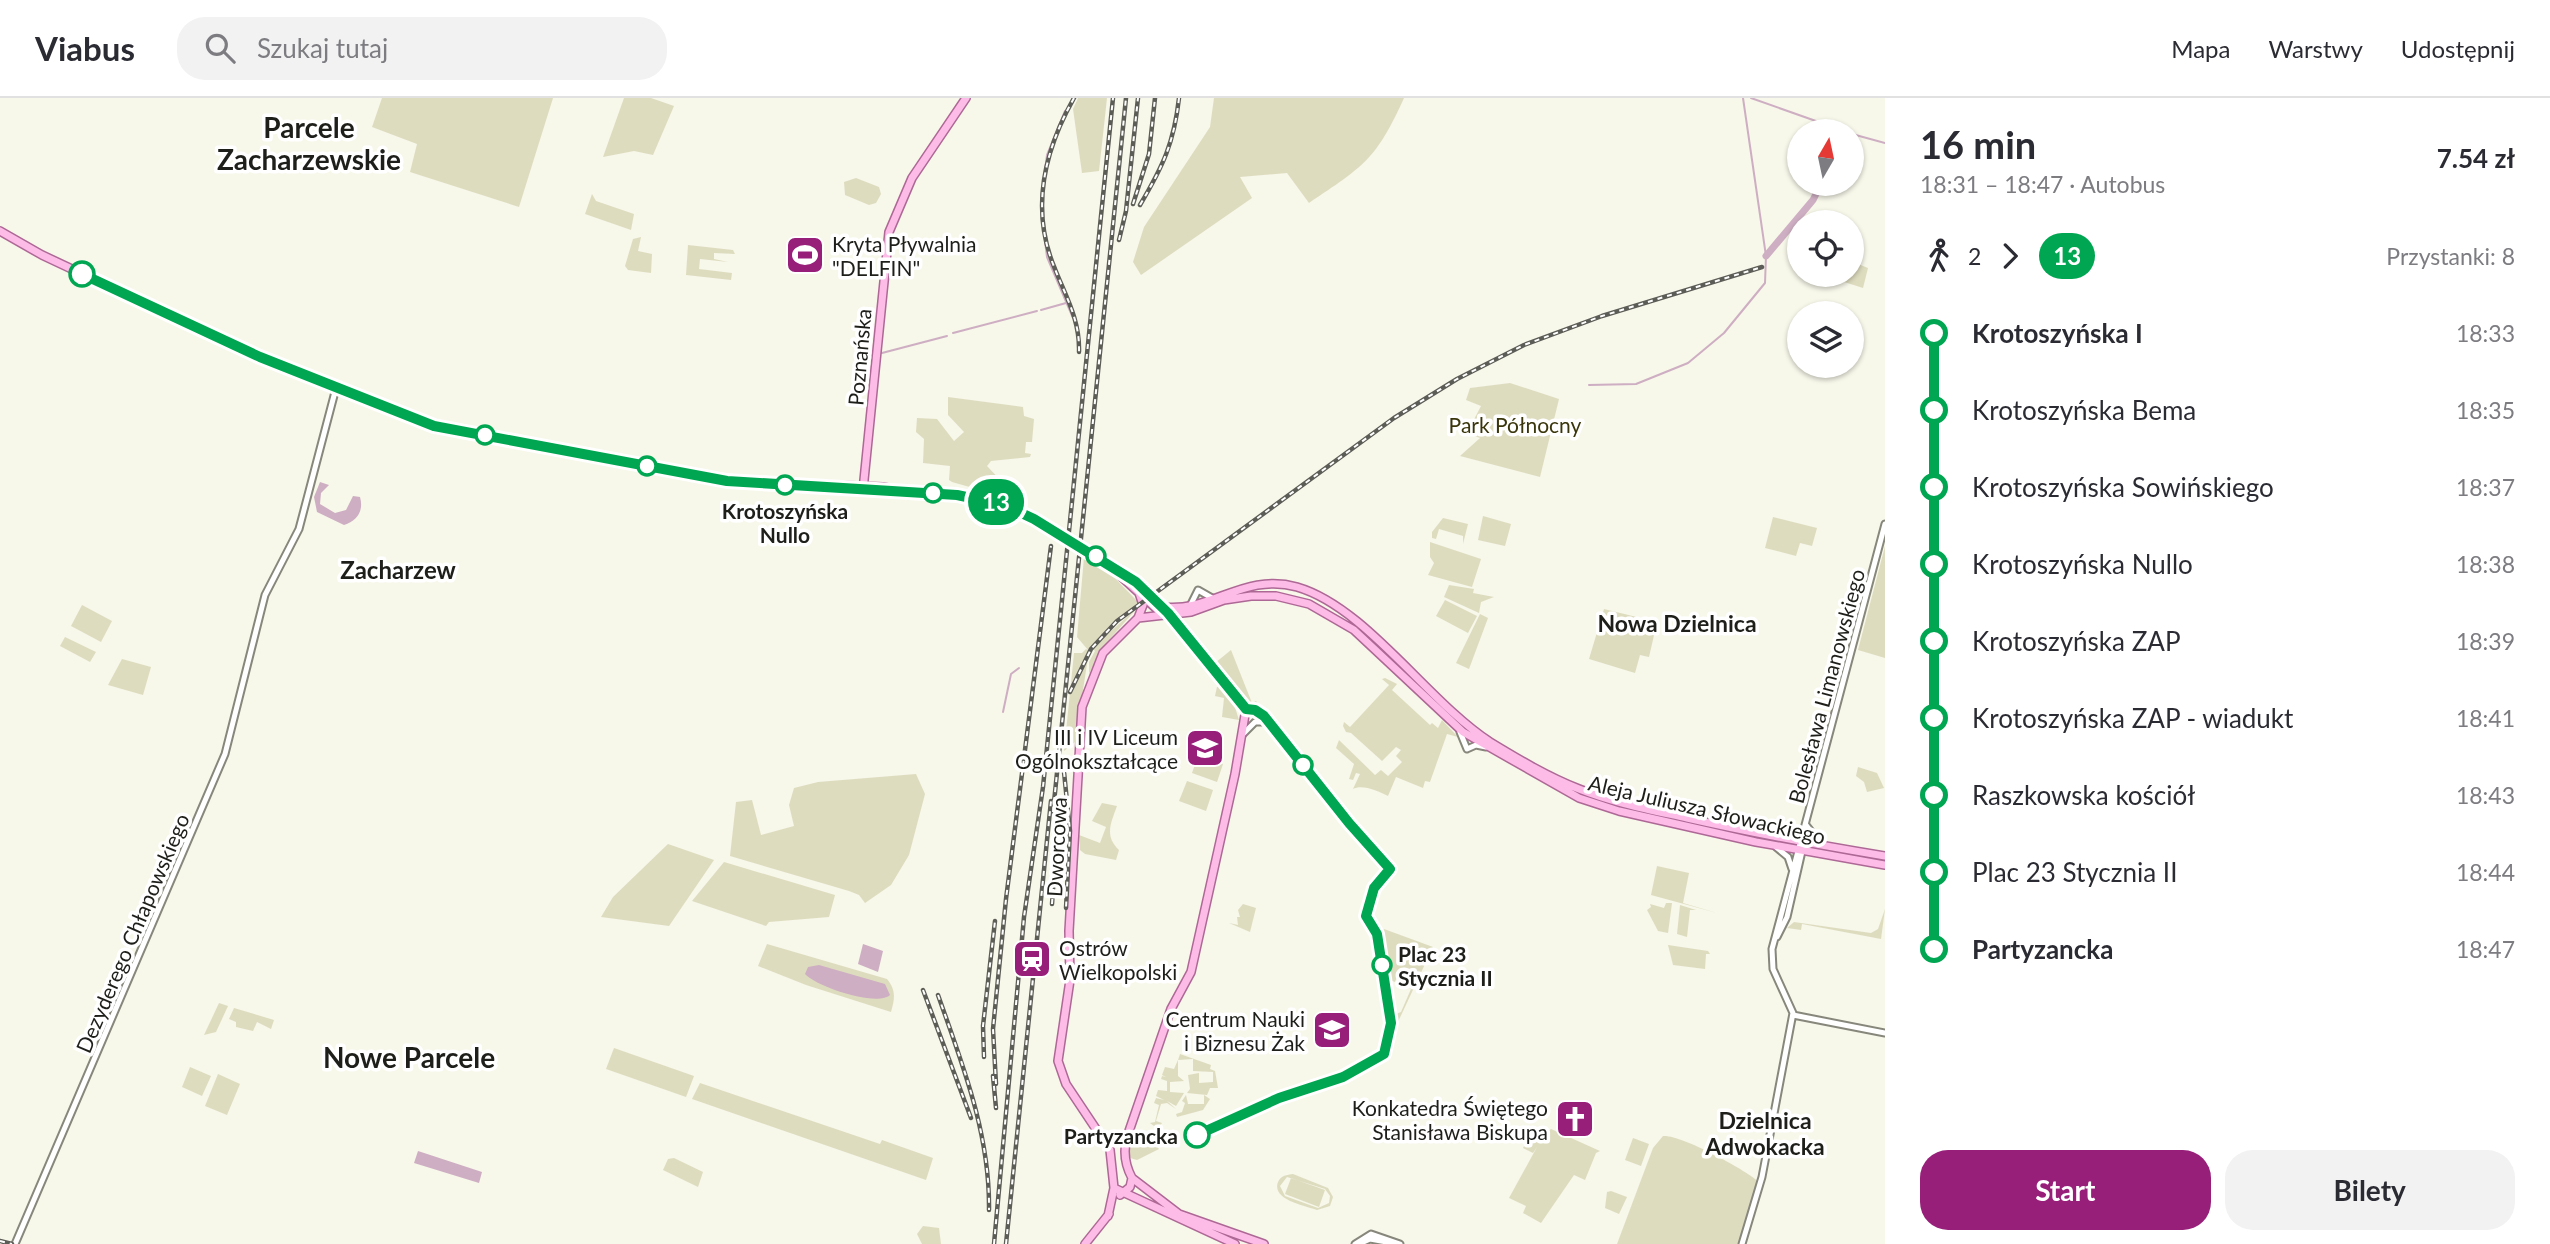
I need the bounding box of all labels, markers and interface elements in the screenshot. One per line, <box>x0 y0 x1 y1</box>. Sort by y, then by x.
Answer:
search box <box>177 17 667 80</box>
text: Viabus <box>35 28 135 68</box>
icon: search <box>201 29 239 67</box>
text: Szukaj tutaj <box>257 32 388 64</box>
text: Mapa <box>2171 34 2230 63</box>
text: Warstwy <box>2268 34 2363 63</box>
text: Udostępnij <box>2401 34 2515 63</box>
district label: Parcele Zacharzewskie <box>217 110 401 176</box>
north arrow <box>1787 119 1864 196</box>
map controls <box>1787 119 1864 378</box>
text: 16 min <box>1920 121 2036 167</box>
text: 7.54 zł <box>2437 142 2515 174</box>
text: 18:31 – 18:47 · Autobus <box>1920 170 2165 198</box>
button: locate <box>1787 210 1864 287</box>
place label: Kryta Pływalnia "DELFIN" <box>832 231 977 280</box>
sports icon: Kryta Pływalnia "DELFIN" <box>784 234 826 276</box>
icon: walk <box>1920 237 1958 275</box>
icon: forward <box>1991 237 2029 275</box>
text: 13 <box>2053 241 2081 270</box>
text: 2 <box>1968 242 1981 270</box>
text: Przystanki: 8 <box>2386 242 2515 270</box>
unlabelled marker <box>69 261 95 287</box>
button: layers <box>1787 301 1864 378</box>
street label: Poznańska <box>842 307 876 407</box>
text: Krotoszyńska I <box>1972 317 2143 349</box>
text: 18:33 <box>2456 319 2515 347</box>
text: Krotoszyńska Bema <box>1972 394 2196 426</box>
text: 18:35 <box>2456 396 2515 424</box>
park label: Park Północny <box>1449 412 1582 437</box>
unlabelled marker <box>475 425 495 445</box>
unlabelled marker <box>637 456 657 476</box>
text: Krotoszyńska Sowińskiego <box>1972 471 2274 503</box>
text: 18:37 <box>2456 473 2515 501</box>
marker: Krotoszyńska Nullo <box>775 475 795 495</box>
line badge: 13 <box>964 479 1028 525</box>
unlabelled marker <box>923 483 943 503</box>
text: 13 <box>982 487 1010 516</box>
place label: Krotoszyńska Nullo <box>722 498 848 547</box>
unlabelled marker <box>1086 546 1106 566</box>
text: Krotoszyńska Nullo <box>1972 548 2193 580</box>
text: 18:38 <box>2456 550 2515 578</box>
district label: Zacharzew <box>340 555 457 584</box>
street label: Bolesława Limanowskiego <box>1783 566 1869 806</box>
district label: Nowa Dzielnica <box>1597 609 1757 637</box>
text: Krotoszyńska ZAP <box>1972 625 2181 657</box>
text: 18:39 <box>2456 627 2515 655</box>
text: Krotoszyńska ZAP - wiadukt <box>1972 702 2293 734</box>
text: 18:41 <box>2456 704 2515 732</box>
place label: III i IV Liceum Ogólnokształcące <box>1015 724 1178 773</box>
school or university icon: III i IV Liceum Ogólnokształcące <box>1184 727 1226 769</box>
unlabelled marker <box>1293 755 1313 775</box>
street label: Aleja Juliusza Słowackiego <box>1586 770 1828 848</box>
text: Raszkowska kościół <box>1972 779 2195 811</box>
text: 18:43 <box>2456 781 2515 809</box>
street label: Dworcowa <box>1041 796 1071 898</box>
street label: Dezyderego Chłapowskiego <box>70 810 194 1056</box>
text: Plac 23 Stycznia II <box>1972 856 2177 888</box>
text: 18:44 <box>2456 858 2515 886</box>
text: Partyzancka <box>1972 933 2113 965</box>
place label: Ostrów Wielkopolski <box>1059 935 1177 984</box>
text: 18:47 <box>2456 935 2515 963</box>
station icon: Ostrów Wielkopolski <box>1011 938 1053 980</box>
place label: Plac 23 Stycznia II <box>1398 941 1493 990</box>
marker: Plac 23 Stycznia II <box>1372 955 1392 975</box>
place label: Centrum Nauki i Biznesu Żak <box>1165 1006 1305 1055</box>
school or university icon: Centrum Nauki i Biznesu Żak <box>1311 1009 1353 1051</box>
district label: Nowe Parcele <box>323 1040 495 1074</box>
place label: Konkatedra Świętego Stanisława Biskupa <box>1352 1095 1548 1144</box>
church icon: Konkatedra Świętego Stanisława Biskupa <box>1554 1098 1596 1140</box>
district label: Dzielnica Adwokacka <box>1704 1106 1825 1160</box>
marker: Partyzancka <box>1184 1122 1210 1148</box>
place label: Partyzancka <box>1064 1123 1178 1148</box>
button: Start <box>1920 1150 2211 1230</box>
button: Bilety <box>2225 1150 2515 1230</box>

